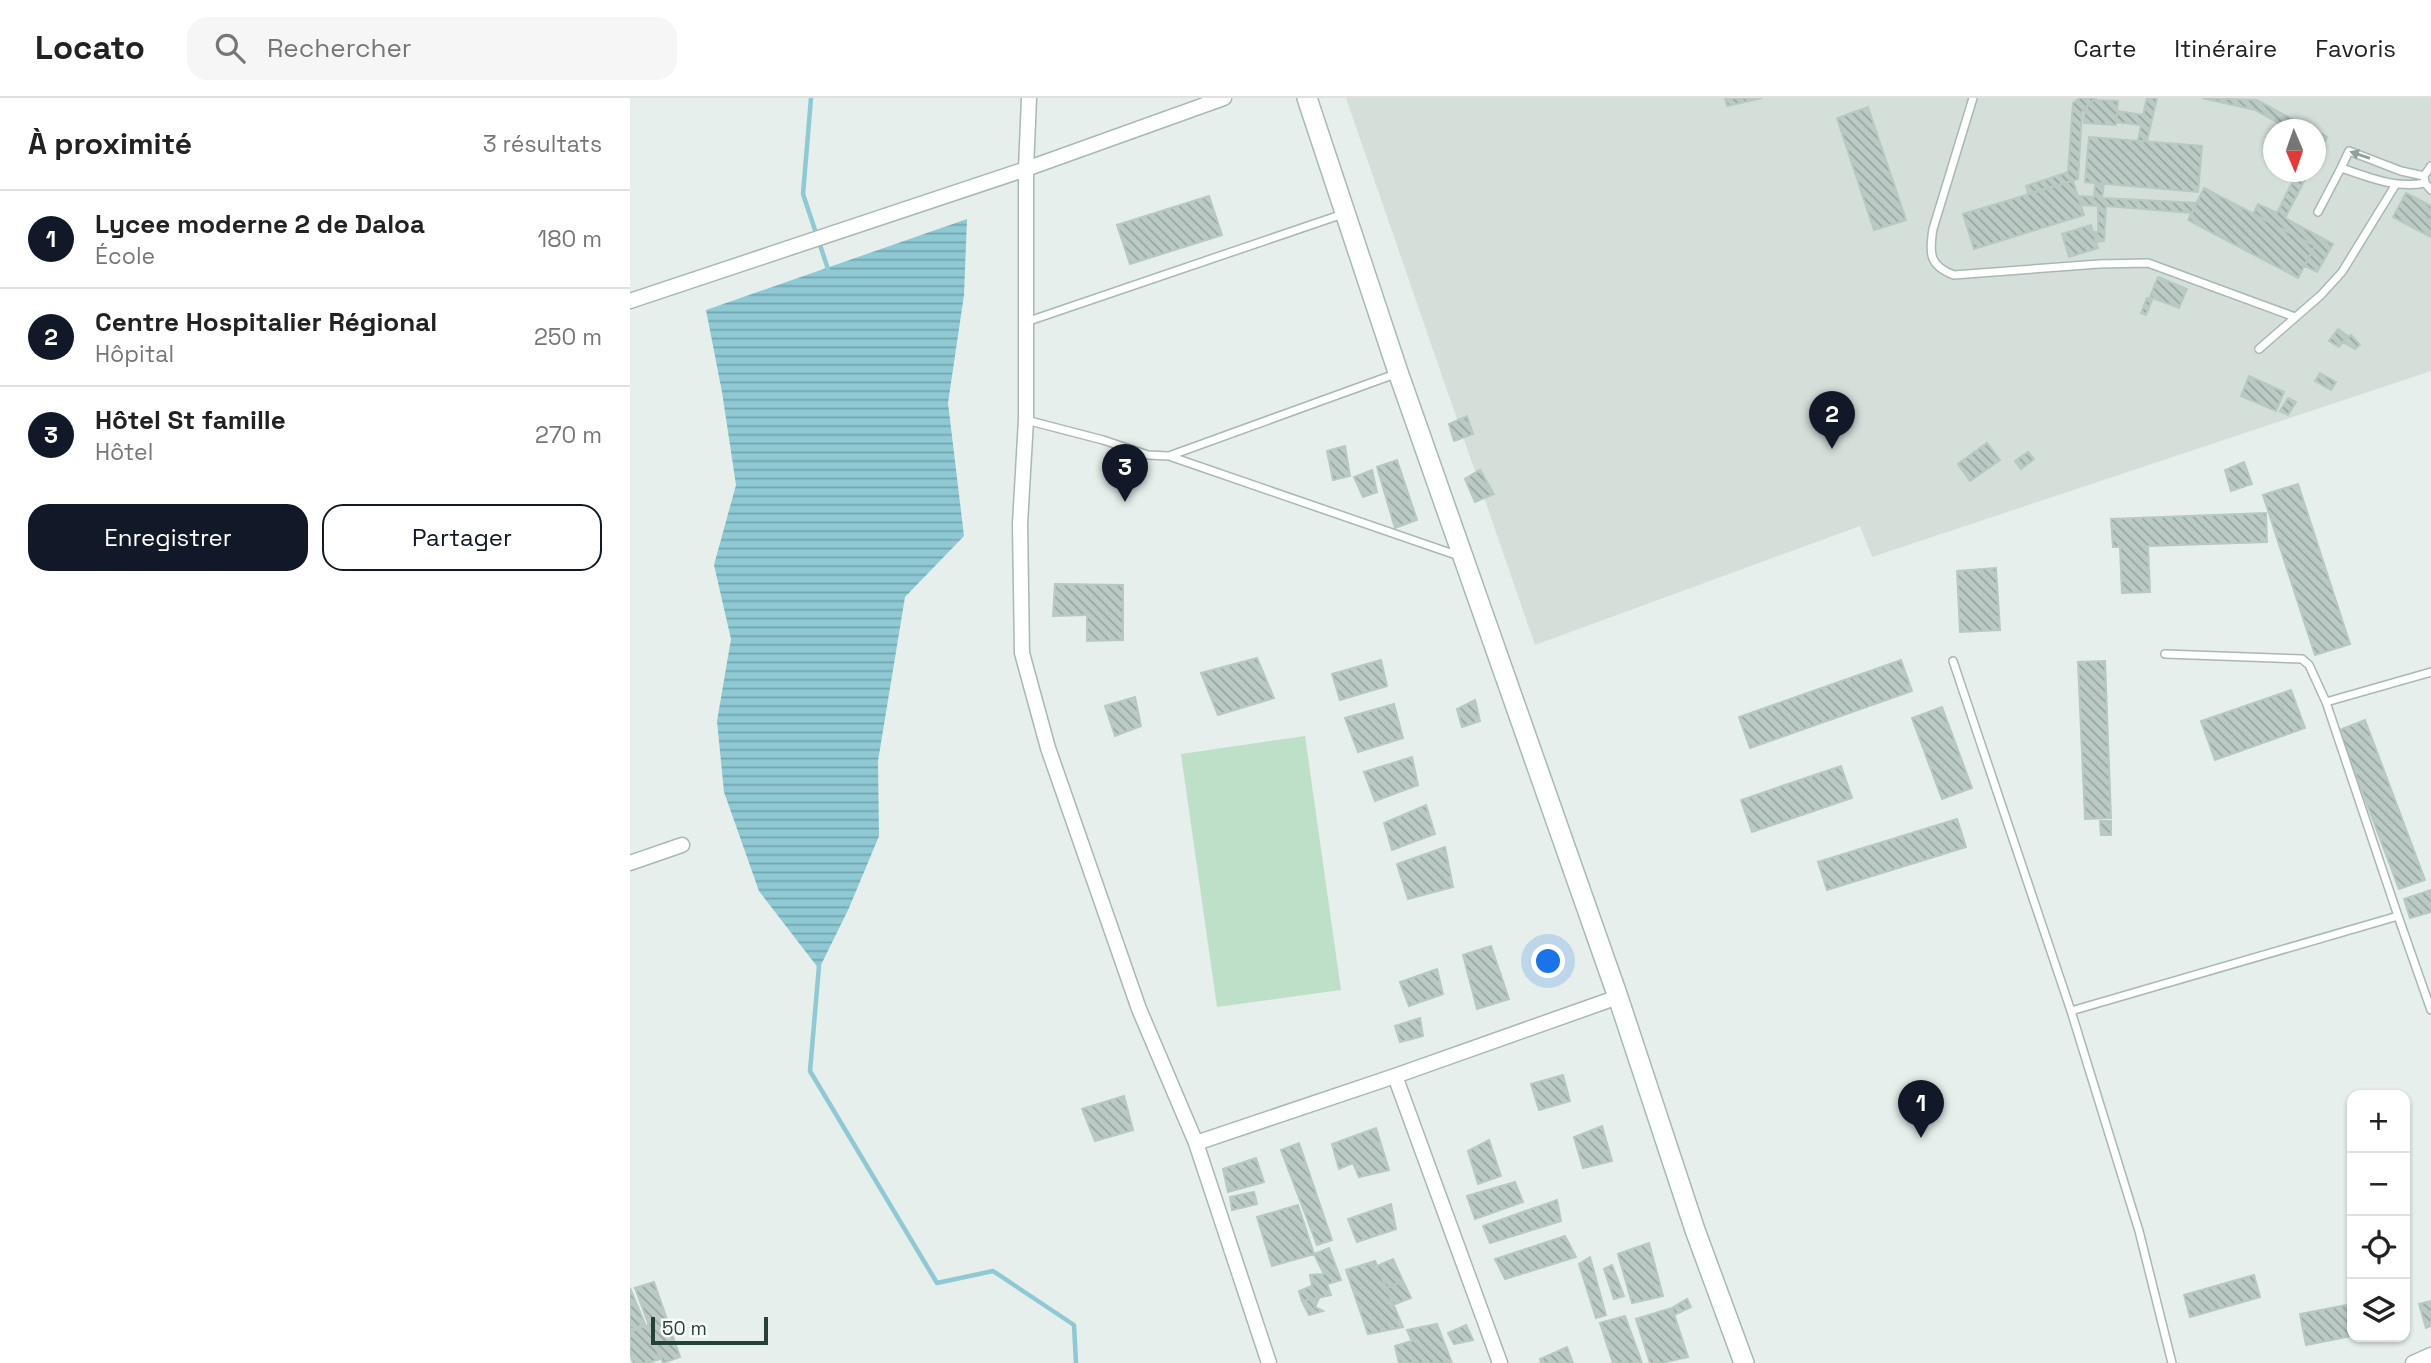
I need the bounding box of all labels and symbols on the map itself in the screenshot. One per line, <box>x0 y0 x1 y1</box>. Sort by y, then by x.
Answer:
north arrow <box>2263 119 2326 182</box>
one-way arrow <box>2349 150 2370 160</box>
pin: 2 <box>1809 391 1855 449</box>
pin: 3 <box>1102 444 1148 502</box>
your location <box>1531 944 1565 978</box>
pin: 1 <box>1898 1080 1944 1138</box>
scale bar <box>651 1314 768 1346</box>

